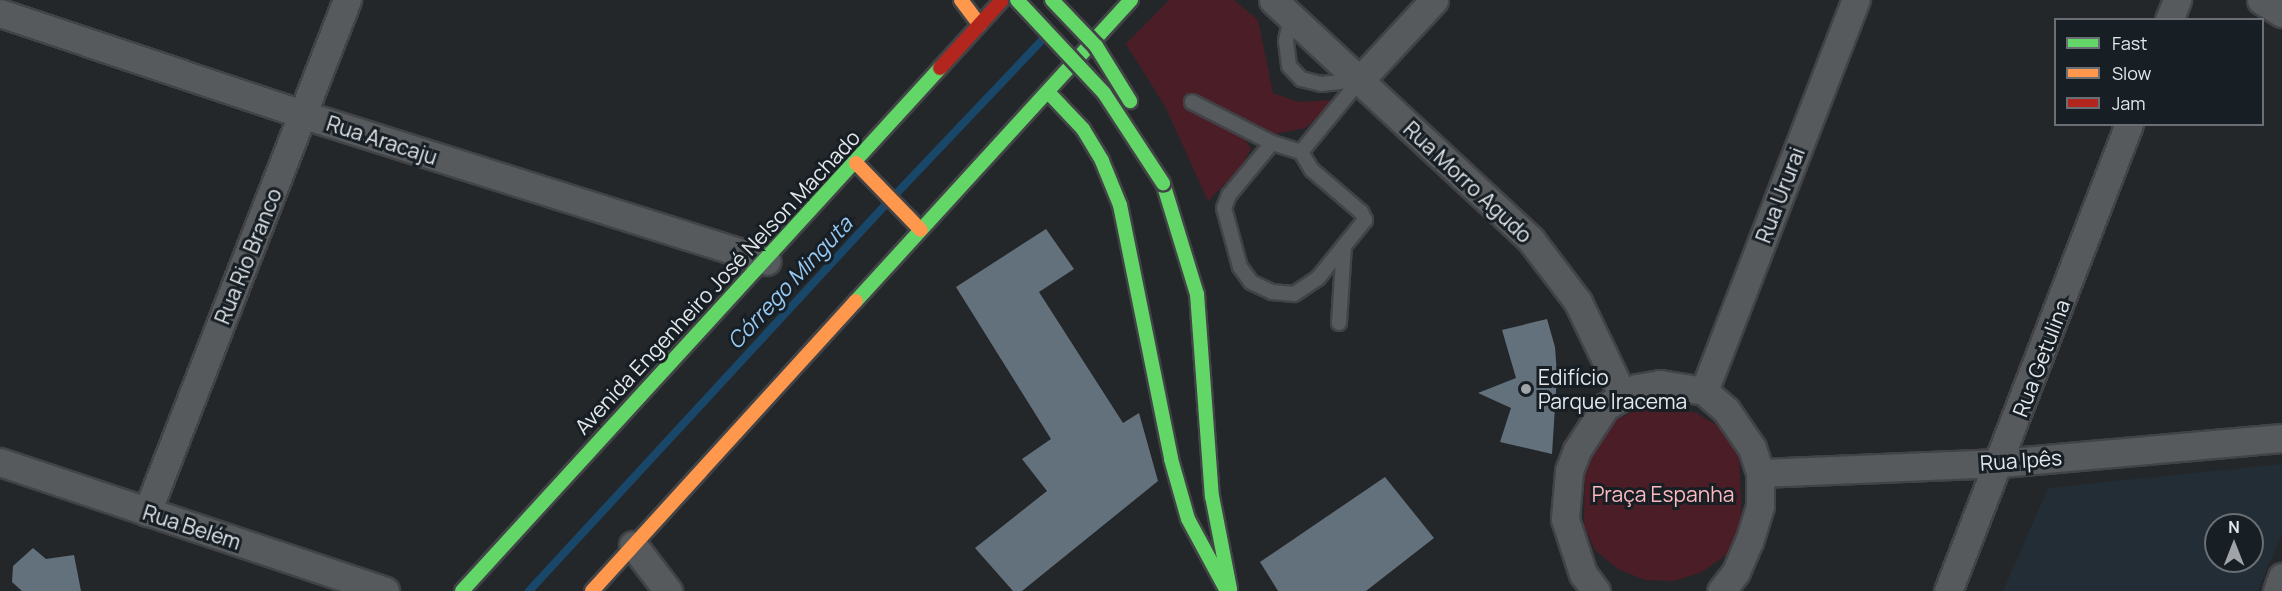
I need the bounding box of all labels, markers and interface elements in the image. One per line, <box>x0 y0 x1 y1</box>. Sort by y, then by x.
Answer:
legend <box>2054 18 2264 126</box>
text: Fast <box>2112 31 2147 55</box>
text: Slow <box>2112 61 2151 85</box>
text: Jam <box>2112 91 2146 115</box>
street label: Rua Aracaju <box>324 110 440 170</box>
street label: Rua Morro Agudo <box>1399 116 1537 248</box>
street label: Avenida Engenheiro José Nelson Machado <box>569 125 865 439</box>
street label: Rua Ururai <box>1750 144 1810 246</box>
street label: Rua Rio Branco <box>209 184 287 328</box>
water label: Córrego Minguta <box>722 211 858 355</box>
street label: Rua Getulina <box>2007 296 2075 420</box>
place label: Edifício Parque Iracema <box>1538 364 1687 414</box>
marker: Edifício Parque Iracema <box>1519 382 1533 396</box>
street label: Rua Ipês <box>1979 445 2063 475</box>
park label: Praça Espanha <box>1592 481 1734 507</box>
street label: Rua Belém <box>140 499 244 555</box>
north arrow <box>2204 513 2264 573</box>
text: N <box>2228 516 2240 538</box>

